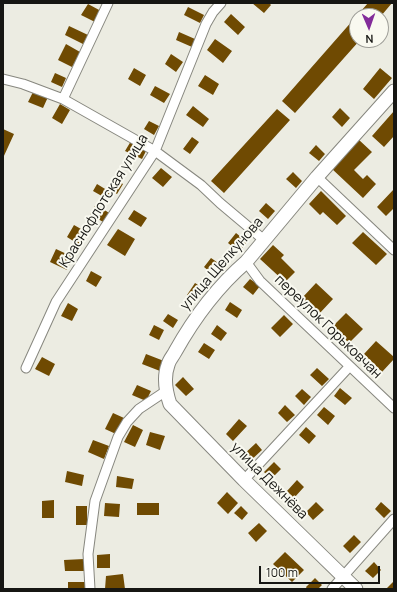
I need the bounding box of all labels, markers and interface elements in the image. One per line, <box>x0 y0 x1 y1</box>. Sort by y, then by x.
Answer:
north arrow <box>349 8 389 48</box>
text: N <box>365 32 374 47</box>
street label: Краснофлотская улица <box>56 131 152 271</box>
street label: улица Щелкунова <box>177 214 267 314</box>
street label: переулок Горьковчан <box>271 272 385 382</box>
street label: улица Дежнёва <box>227 439 311 523</box>
scale bar <box>261 558 382 584</box>
text: 100 m <box>266 564 298 581</box>

